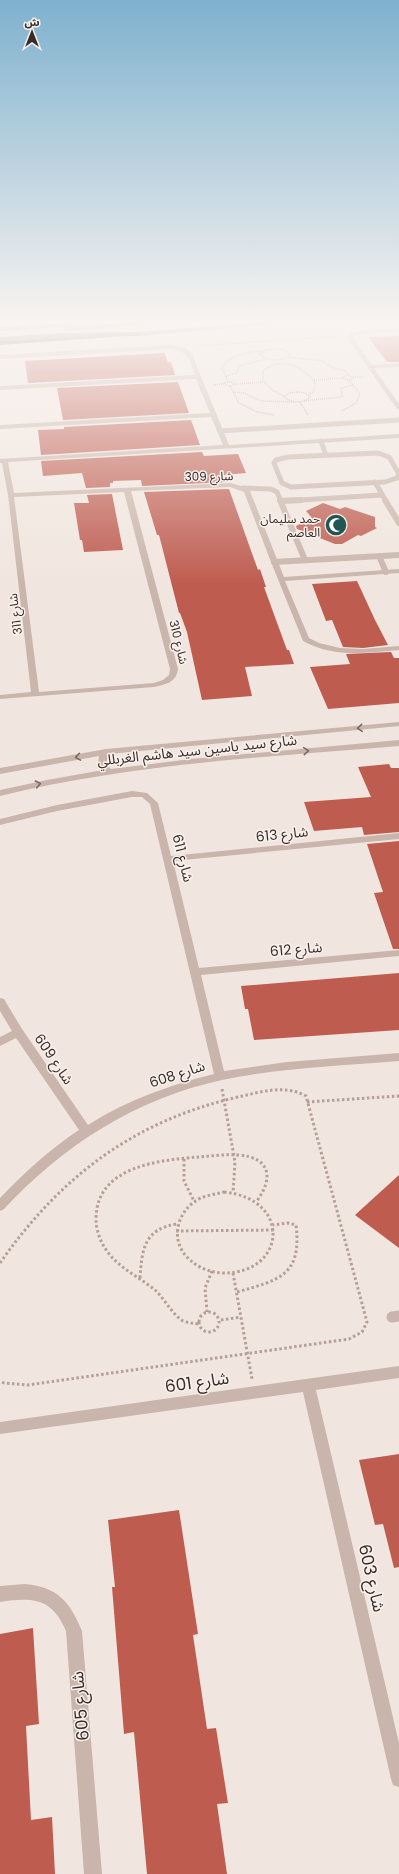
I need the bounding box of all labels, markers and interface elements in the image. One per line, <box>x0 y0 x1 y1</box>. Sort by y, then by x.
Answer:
north arrow <box>12 12 52 52</box>
text: ش <box>24 14 40 30</box>
street label: شارع 309 <box>184 467 234 486</box>
place label: حمد سليمان العاصم <box>260 510 320 542</box>
mosque icon: حمد سليمان العاصم <box>323 512 349 538</box>
street label: شارع 311 <box>4 592 27 636</box>
street label: شارع 310 <box>164 618 193 666</box>
one-way arrow <box>357 723 363 732</box>
street label: شارع سيد ياسين سيد هاشم الغربللي <box>96 730 298 772</box>
one-way arrow <box>303 747 309 756</box>
one-way arrow <box>75 752 81 760</box>
one-way arrow <box>35 781 41 789</box>
street label: شارع 613 <box>255 821 309 848</box>
street label: شارع 611 <box>166 832 199 884</box>
street label: شارع 612 <box>269 937 323 962</box>
street label: شارع 609 <box>29 1030 78 1089</box>
street label: شارع 608 <box>147 1056 208 1093</box>
street label: شارع 601 <box>163 1366 231 1399</box>
street label: شارع 603 <box>352 1542 391 1615</box>
street label: شارع 605 <box>65 1670 96 1742</box>

